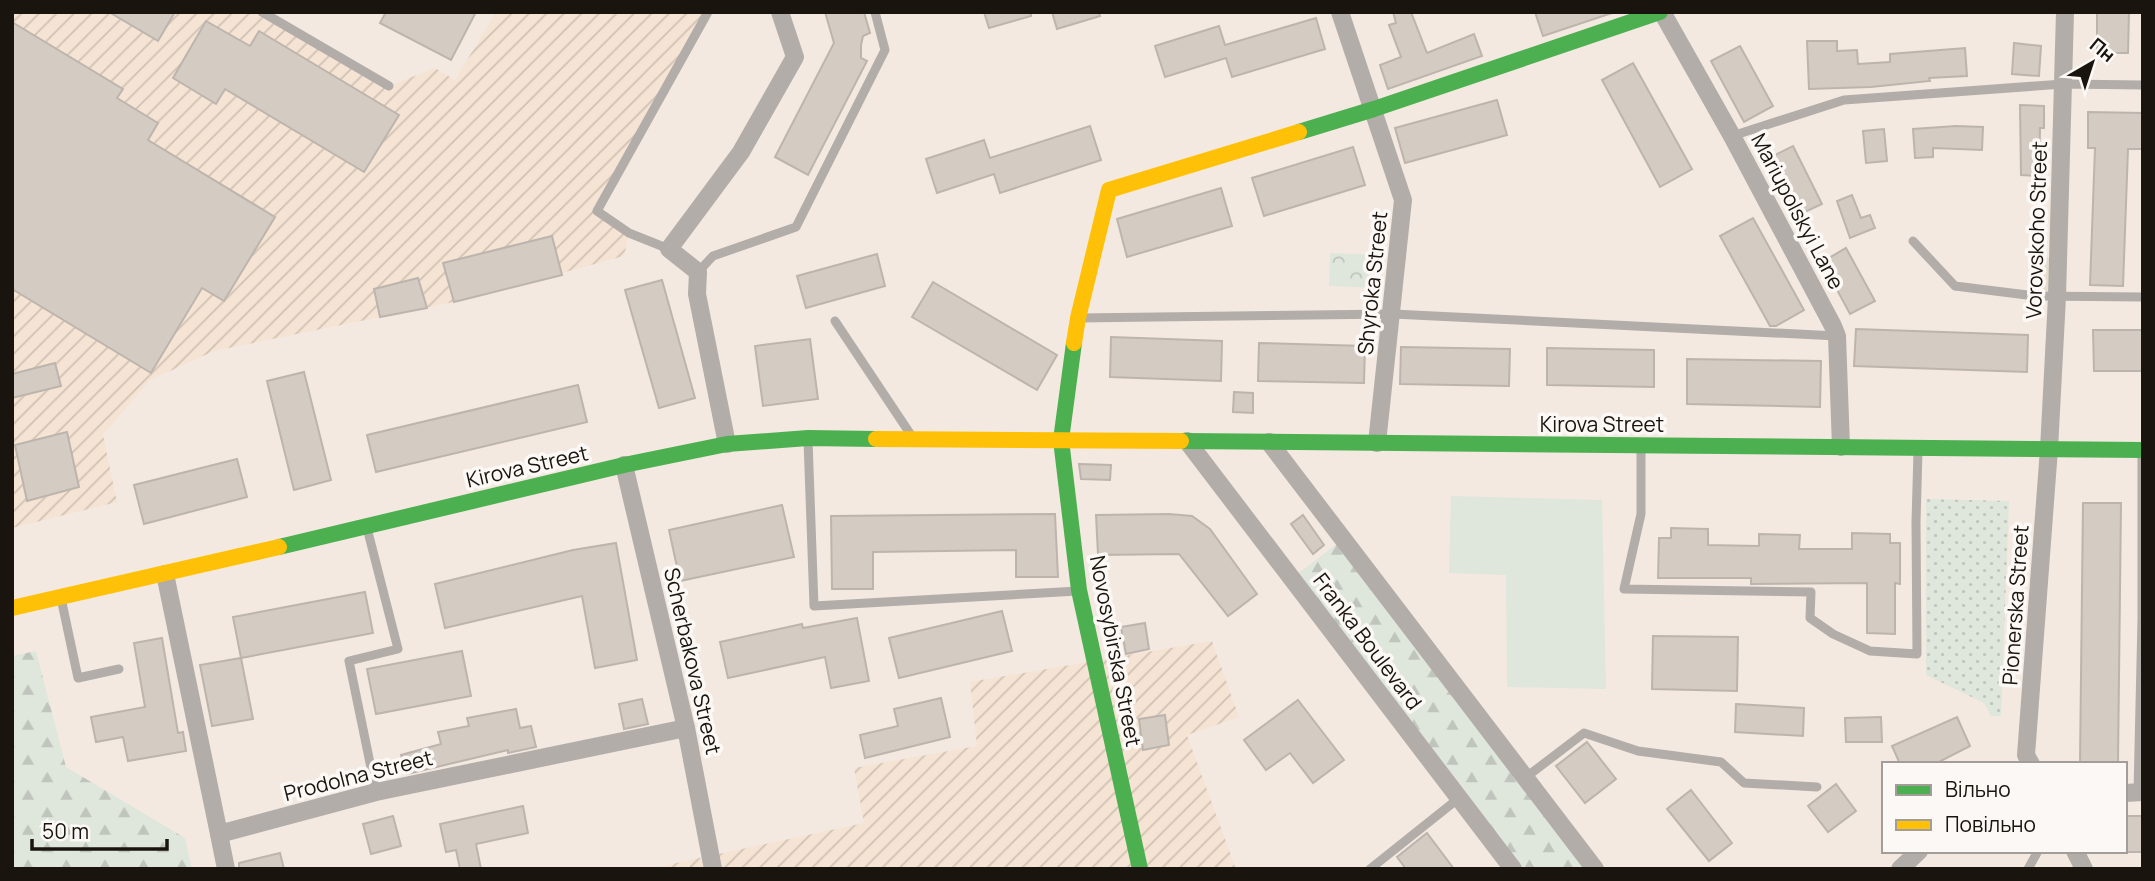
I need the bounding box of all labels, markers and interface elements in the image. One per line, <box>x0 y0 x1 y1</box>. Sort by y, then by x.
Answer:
north arrow <box>2057 28 2127 98</box>
text: Пн <box>2085 32 2121 68</box>
street label: Mariupolskyi Lane <box>1745 128 1851 294</box>
street label: Vorovskoho Street <box>2019 141 2053 319</box>
street label: Shyroka Street <box>1351 210 1393 356</box>
street label: Kirova Street <box>1540 410 1664 438</box>
street label: Kirova Street <box>463 438 591 494</box>
street label: Pionerska Street <box>1995 524 2035 686</box>
street label: Novosybirska Street <box>1084 553 1148 749</box>
street label: Scherbakova Street <box>658 565 728 757</box>
street label: Franka Boulevard <box>1307 567 1429 715</box>
street label: Prodolna Street <box>281 743 435 807</box>
legend <box>1882 762 2127 853</box>
text: Вільно <box>1945 775 2011 803</box>
scale bar <box>32 808 166 852</box>
text: Повільно <box>1945 810 2036 838</box>
text: 50 m <box>42 817 89 845</box>

